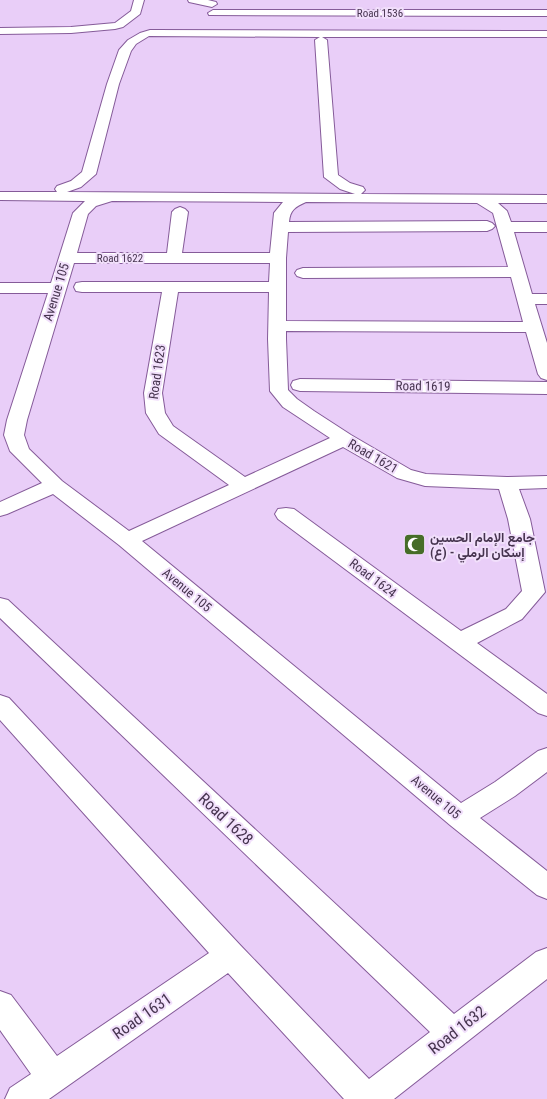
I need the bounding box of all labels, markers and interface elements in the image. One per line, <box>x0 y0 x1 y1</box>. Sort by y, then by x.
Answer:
street label: Road 1536 <box>357 7 403 20</box>
street label: Road 1622 <box>97 252 143 265</box>
street label: Avenue 105 <box>40 261 72 323</box>
street label: Road 1623 <box>146 344 168 400</box>
street label: Road 1619 <box>395 378 451 394</box>
street label: Road 1621 <box>346 436 400 476</box>
place label: جامع الإمام الحسين (ع) - إسكان الرملي <box>430 530 535 563</box>
mosque icon: جامع الإمام الحسين (ع) - إسكان الرملي <box>402 531 428 557</box>
street label: Road 1624 <box>347 556 400 601</box>
street label: Avenue 105 <box>159 565 215 615</box>
street label: Avenue 105 <box>408 772 464 822</box>
street label: Road 1628 <box>195 789 257 849</box>
street label: Road 1631 <box>109 989 175 1043</box>
street label: Road 1632 <box>425 1002 489 1058</box>

